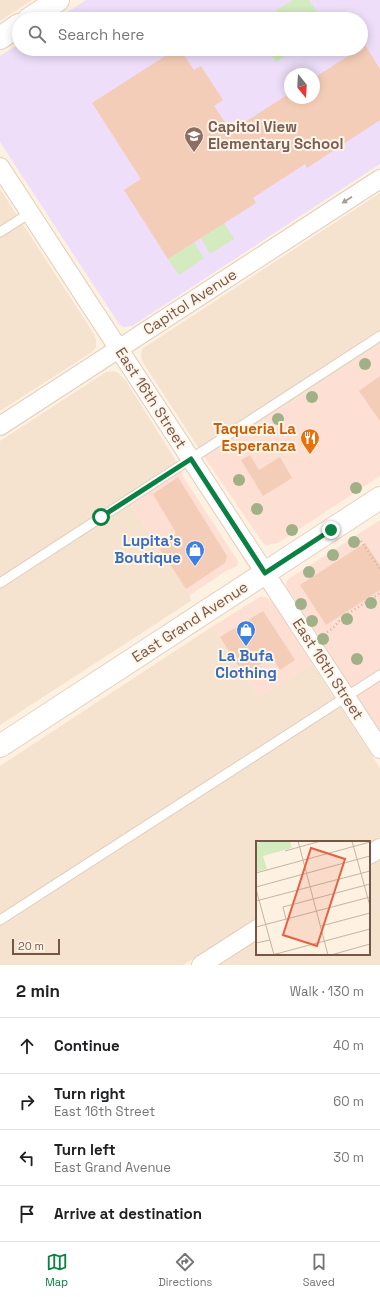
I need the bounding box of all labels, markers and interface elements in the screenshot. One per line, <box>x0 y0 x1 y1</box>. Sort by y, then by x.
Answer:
search box <box>12 12 368 56</box>
icon: search <box>26 23 48 45</box>
text: Search here <box>58 25 144 44</box>
north arrow <box>284 68 320 104</box>
place label: Capitol View Elementary School <box>208 117 343 153</box>
school or university icon: Capitol View Elementary School <box>183 125 205 153</box>
one-way arrow <box>341 197 353 204</box>
street label: Capitol Avenue <box>139 264 240 339</box>
street label: East 16th Street <box>112 344 191 452</box>
place label: Taqueria La Esperanza <box>213 419 296 455</box>
restaurant icon: Taqueria La Esperanza <box>299 427 321 455</box>
route start <box>92 508 110 526</box>
route end <box>322 521 340 539</box>
place label: Lupita's Boutique <box>114 531 181 567</box>
shop icon: Lupita's Boutique <box>184 539 206 567</box>
street label: East Grand Avenue <box>128 577 252 666</box>
street label: East 16th Street <box>289 615 368 723</box>
shop icon: La Bufa Clothing <box>235 619 257 647</box>
place label: La Bufa Clothing <box>215 646 277 682</box>
inset map <box>256 841 370 955</box>
scale bar <box>12 937 60 956</box>
text: 20 m <box>18 939 44 953</box>
text: 2 min <box>16 980 60 1002</box>
text: Walk · 130 m <box>290 983 364 1000</box>
icon: ahead <box>16 1035 38 1057</box>
text: Continue <box>54 1036 120 1055</box>
text: 40 m <box>333 1037 364 1054</box>
text: Turn right <box>54 1084 125 1103</box>
icon: right <box>16 1091 38 1113</box>
text: 60 m <box>333 1093 364 1110</box>
text: East 16th Street <box>54 1103 155 1120</box>
text: Turn left <box>54 1140 116 1159</box>
icon: left <box>16 1147 38 1169</box>
text: 30 m <box>333 1149 364 1166</box>
text: East Grand Avenue <box>54 1159 171 1176</box>
icon: arrive <box>16 1203 38 1225</box>
text: Arrive at destination <box>54 1204 202 1223</box>
tab: Map <box>45 1251 68 1289</box>
tab: Directions <box>158 1251 212 1289</box>
tab: Saved <box>303 1251 335 1289</box>

